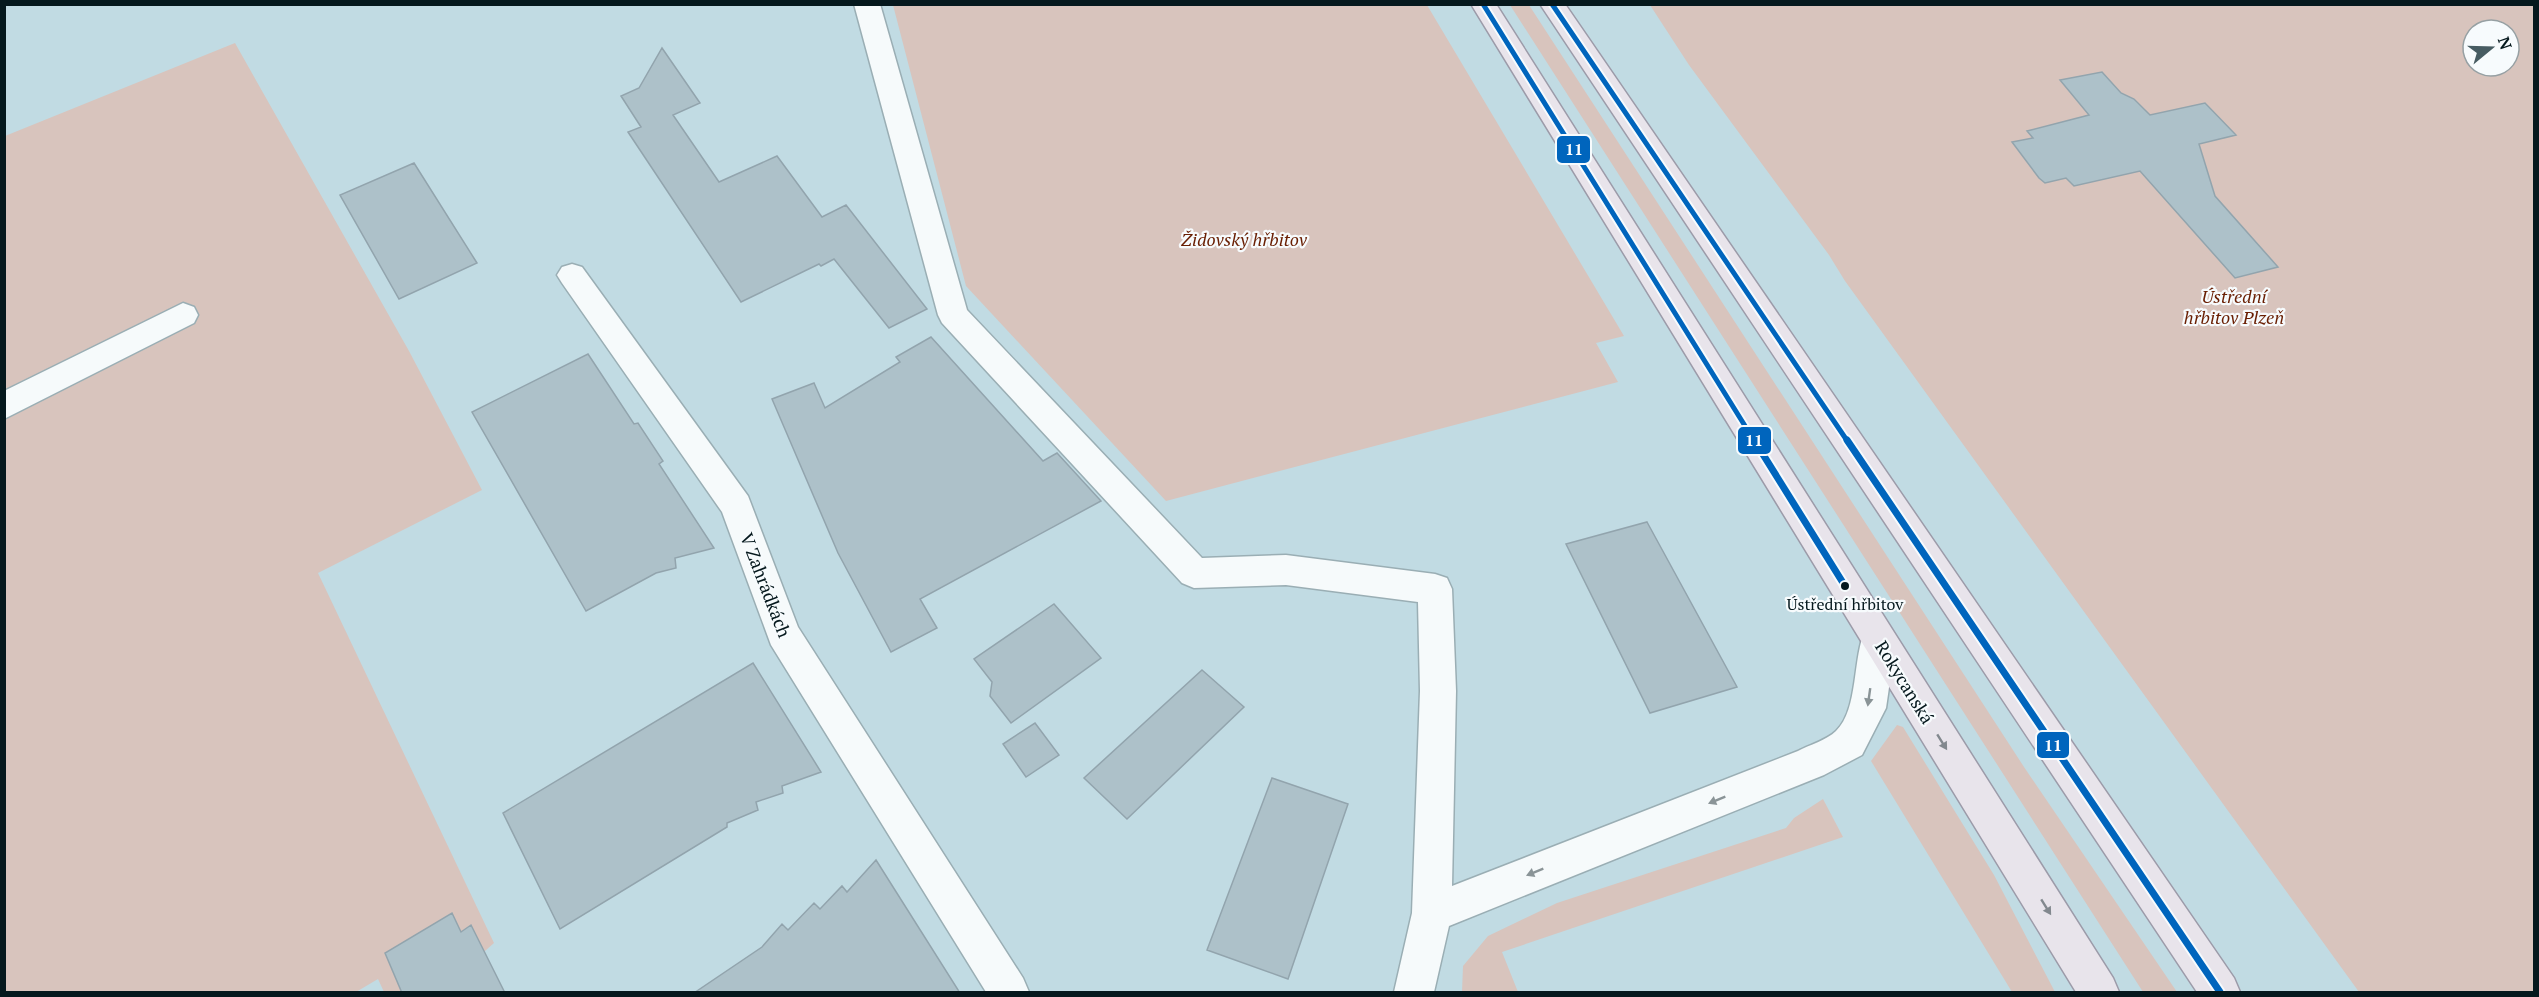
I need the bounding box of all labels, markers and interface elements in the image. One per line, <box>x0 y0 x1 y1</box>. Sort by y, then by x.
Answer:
north arrow <box>2461 18 2521 78</box>
text: N <box>2493 34 2518 52</box>
line badge: 11 <box>1556 135 1591 164</box>
text: 11 <box>1565 138 1583 160</box>
park label: Židovský hřbitov <box>1181 227 1308 251</box>
park label: Ústřední hřbitov Plzeň <box>2184 284 2284 329</box>
line badge: 11 <box>1737 426 1772 455</box>
text: 11 <box>1745 429 1763 451</box>
street label: V Zahrádkách <box>735 529 797 641</box>
marker: Ústřední hřbitov <box>1839 580 1851 592</box>
place label: Ústřední hřbitov <box>1787 593 1904 615</box>
street label: Rokycanská <box>1870 636 1940 728</box>
one-way arrow <box>1865 687 1874 706</box>
line badge: 11 <box>2036 731 2070 759</box>
one-way arrow <box>1937 734 1948 750</box>
text: 11 <box>2044 734 2062 756</box>
one-way arrow <box>1707 795 1725 805</box>
one-way arrow <box>1526 867 1544 877</box>
one-way arrow <box>2040 899 2051 915</box>

